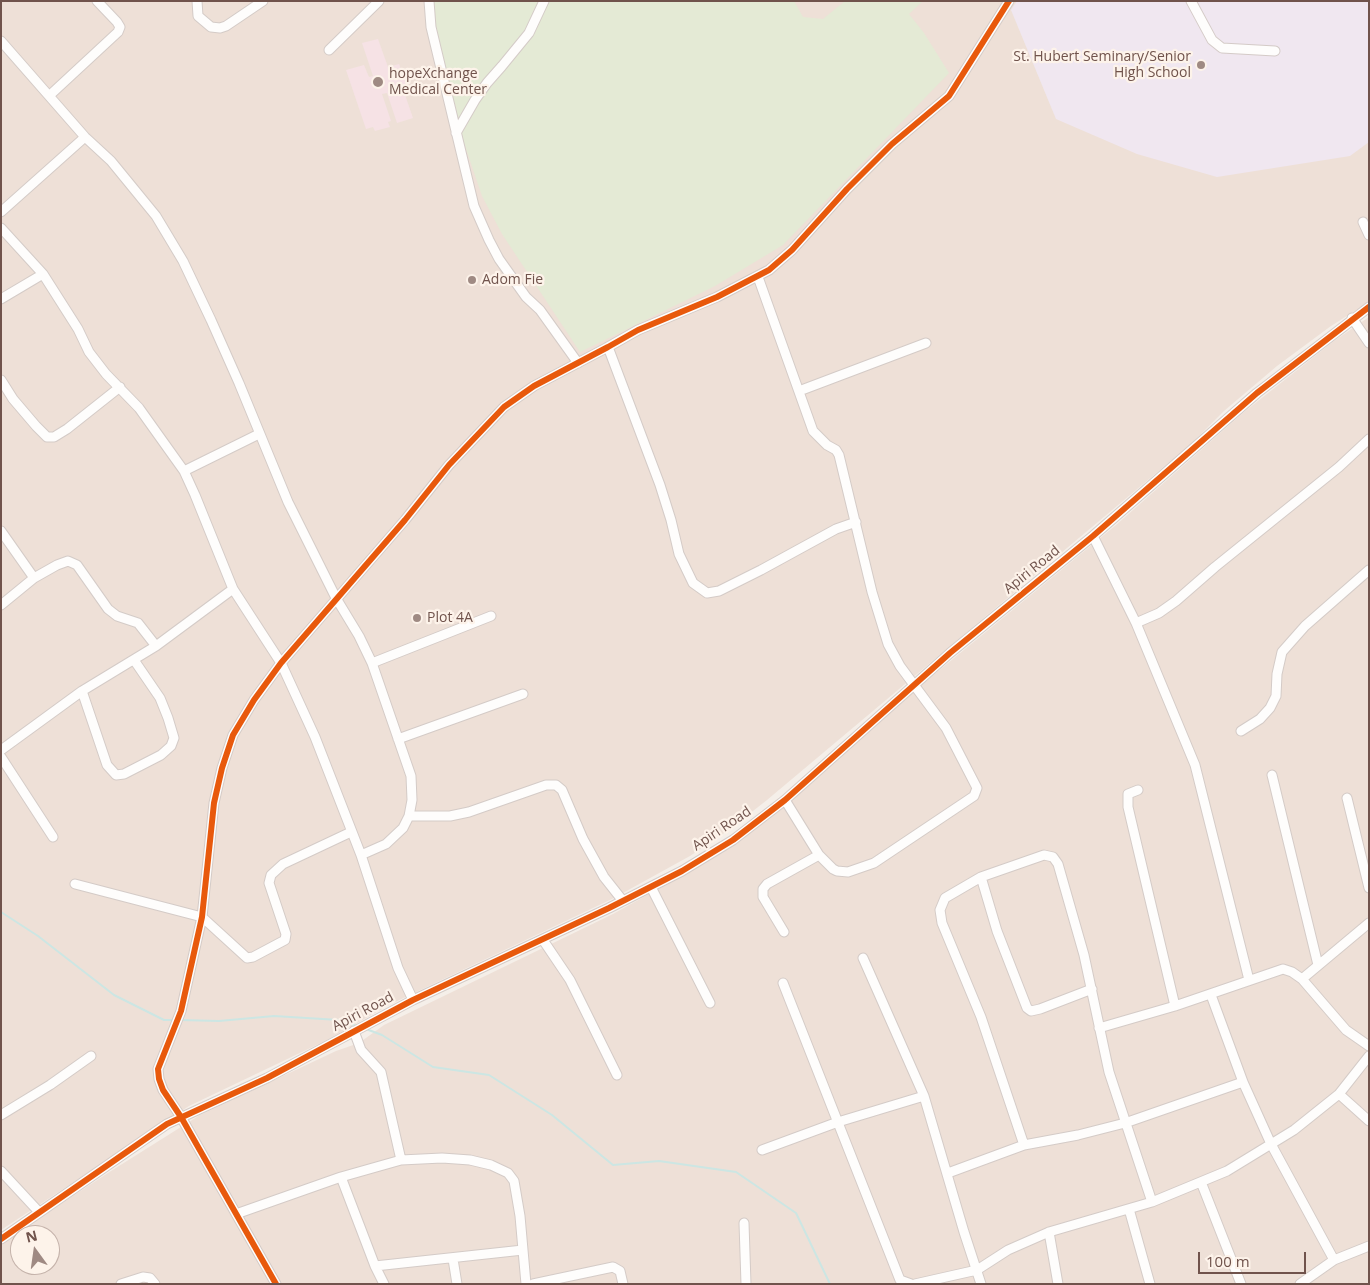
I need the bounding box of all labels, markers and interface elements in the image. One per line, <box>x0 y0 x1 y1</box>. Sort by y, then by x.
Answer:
place label: St. Hubert Seminary/Senior High School <box>1013 49 1191 82</box>
marker: St. Hubert Seminary/Senior High School <box>1195 59 1207 71</box>
place label: hopeXchange Medical Center <box>389 66 487 98</box>
marker: hopeXchange Medical Center <box>371 75 385 89</box>
place label: Adom Fie <box>482 272 543 288</box>
marker: Adom Fie <box>466 274 478 286</box>
street label: Apiri Road <box>1001 542 1063 598</box>
place label: Plot 4A <box>427 610 473 626</box>
marker: Plot 4A <box>411 612 423 624</box>
street label: Apiri Road <box>689 803 755 855</box>
street label: Apiri Road <box>329 989 397 1035</box>
north arrow <box>10 1225 60 1275</box>
text: N <box>24 1225 39 1247</box>
scale bar <box>1200 1242 1308 1274</box>
text: 100 m <box>1206 1251 1250 1271</box>

